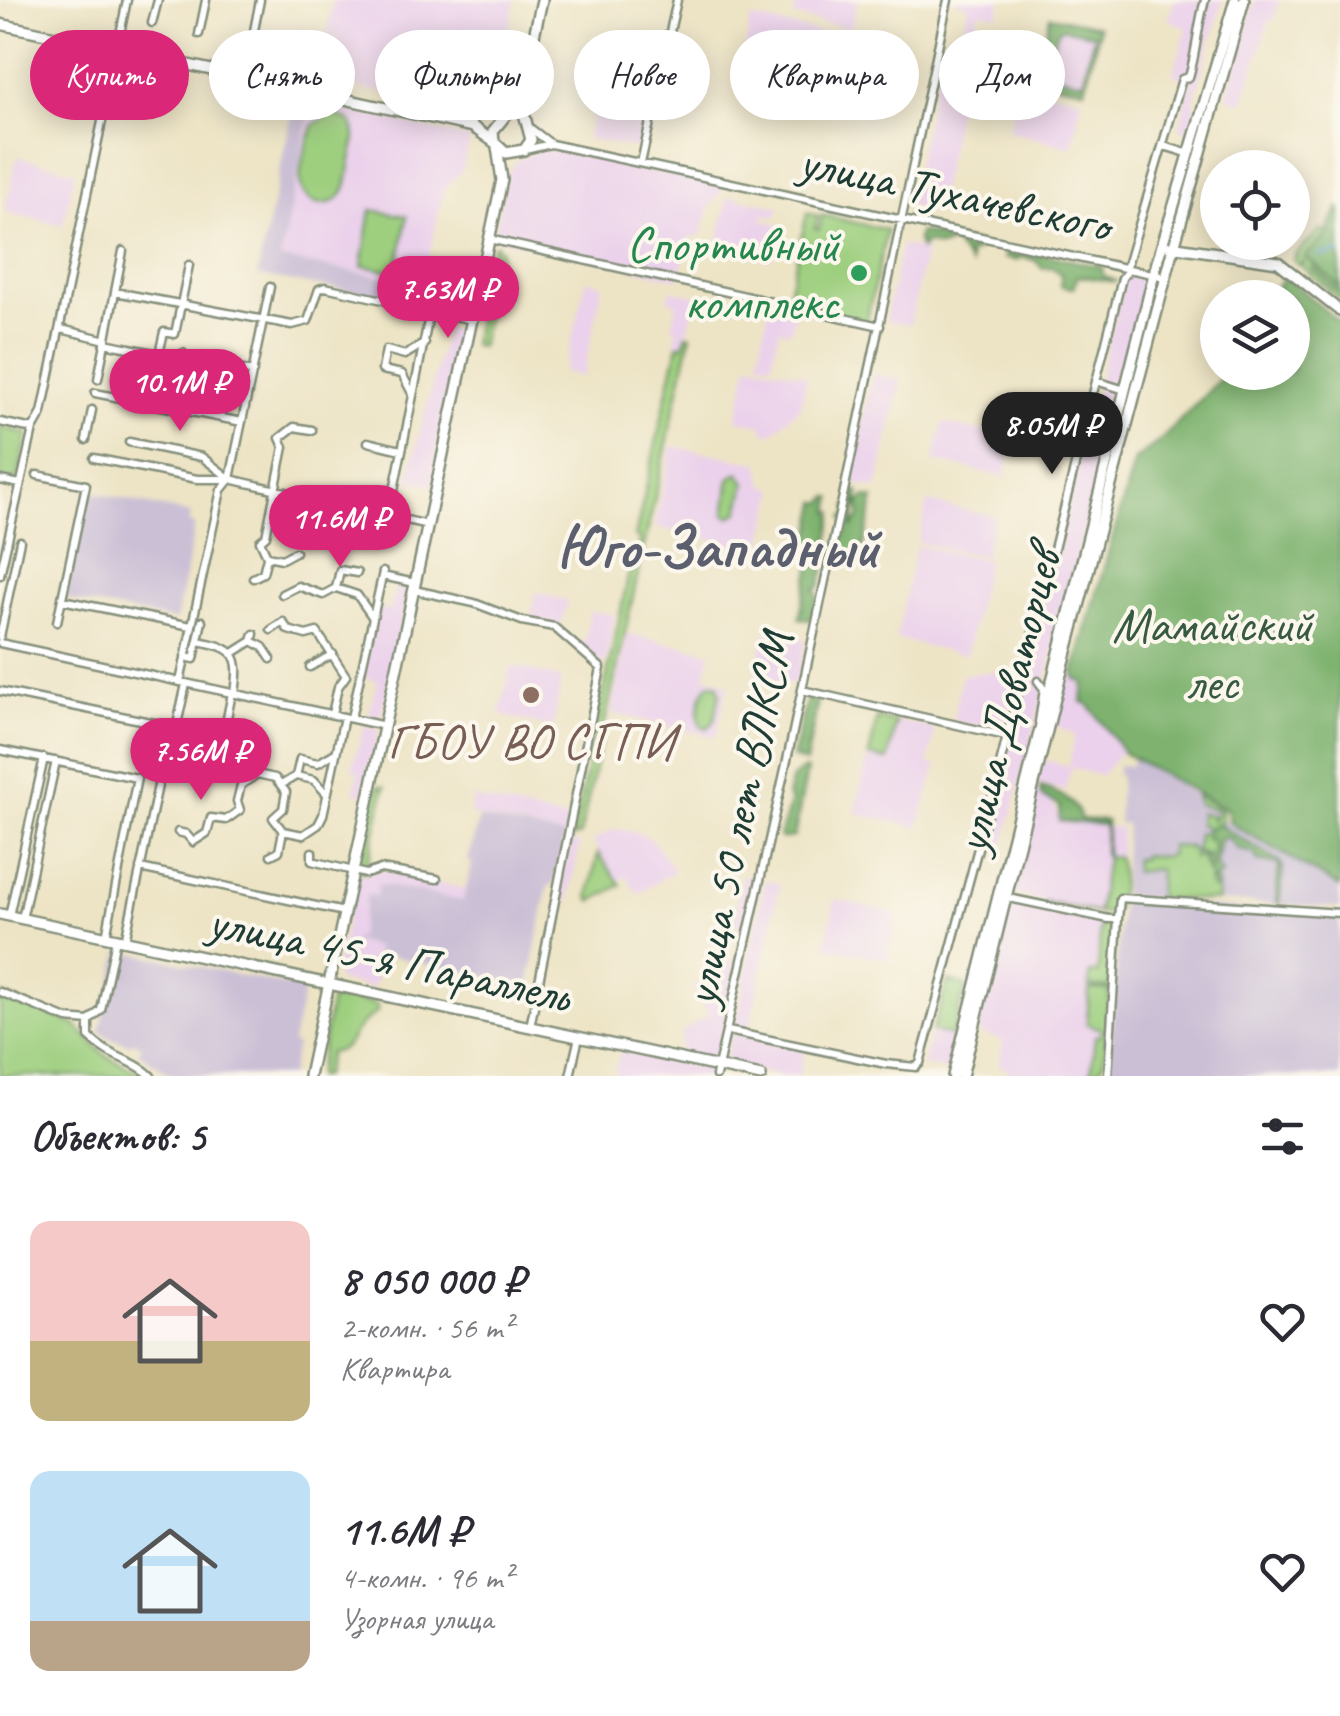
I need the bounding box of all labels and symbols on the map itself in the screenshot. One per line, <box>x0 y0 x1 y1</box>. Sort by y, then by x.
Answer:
street label: улица Тухачевского <box>791 129 1121 258</box>
place label: Спортивный комплекс <box>627 213 842 334</box>
pin: 7.63M ₽ <box>356 256 540 341</box>
marker: Спортивный комплекс <box>848 262 870 284</box>
pin: 10.1M ₽ <box>88 349 272 434</box>
pin: 8.05M ₽ <box>960 392 1144 477</box>
pin: 11.6M ₽ <box>248 485 432 570</box>
district label: Юго-Западный <box>557 509 883 585</box>
street label: улица Доваторцев <box>938 531 1078 862</box>
park label: Мамайский лес <box>1112 593 1315 714</box>
street label: улица 50 лет ВЛКСМ <box>667 624 809 1014</box>
marker: ГБОУ ВО СГПИ <box>520 684 542 706</box>
place label: ГБОУ ВО СГПИ <box>387 710 682 773</box>
pin: 7.56M ₽ <box>109 718 293 803</box>
street label: улица 45-я Параллель <box>200 888 579 1028</box>

